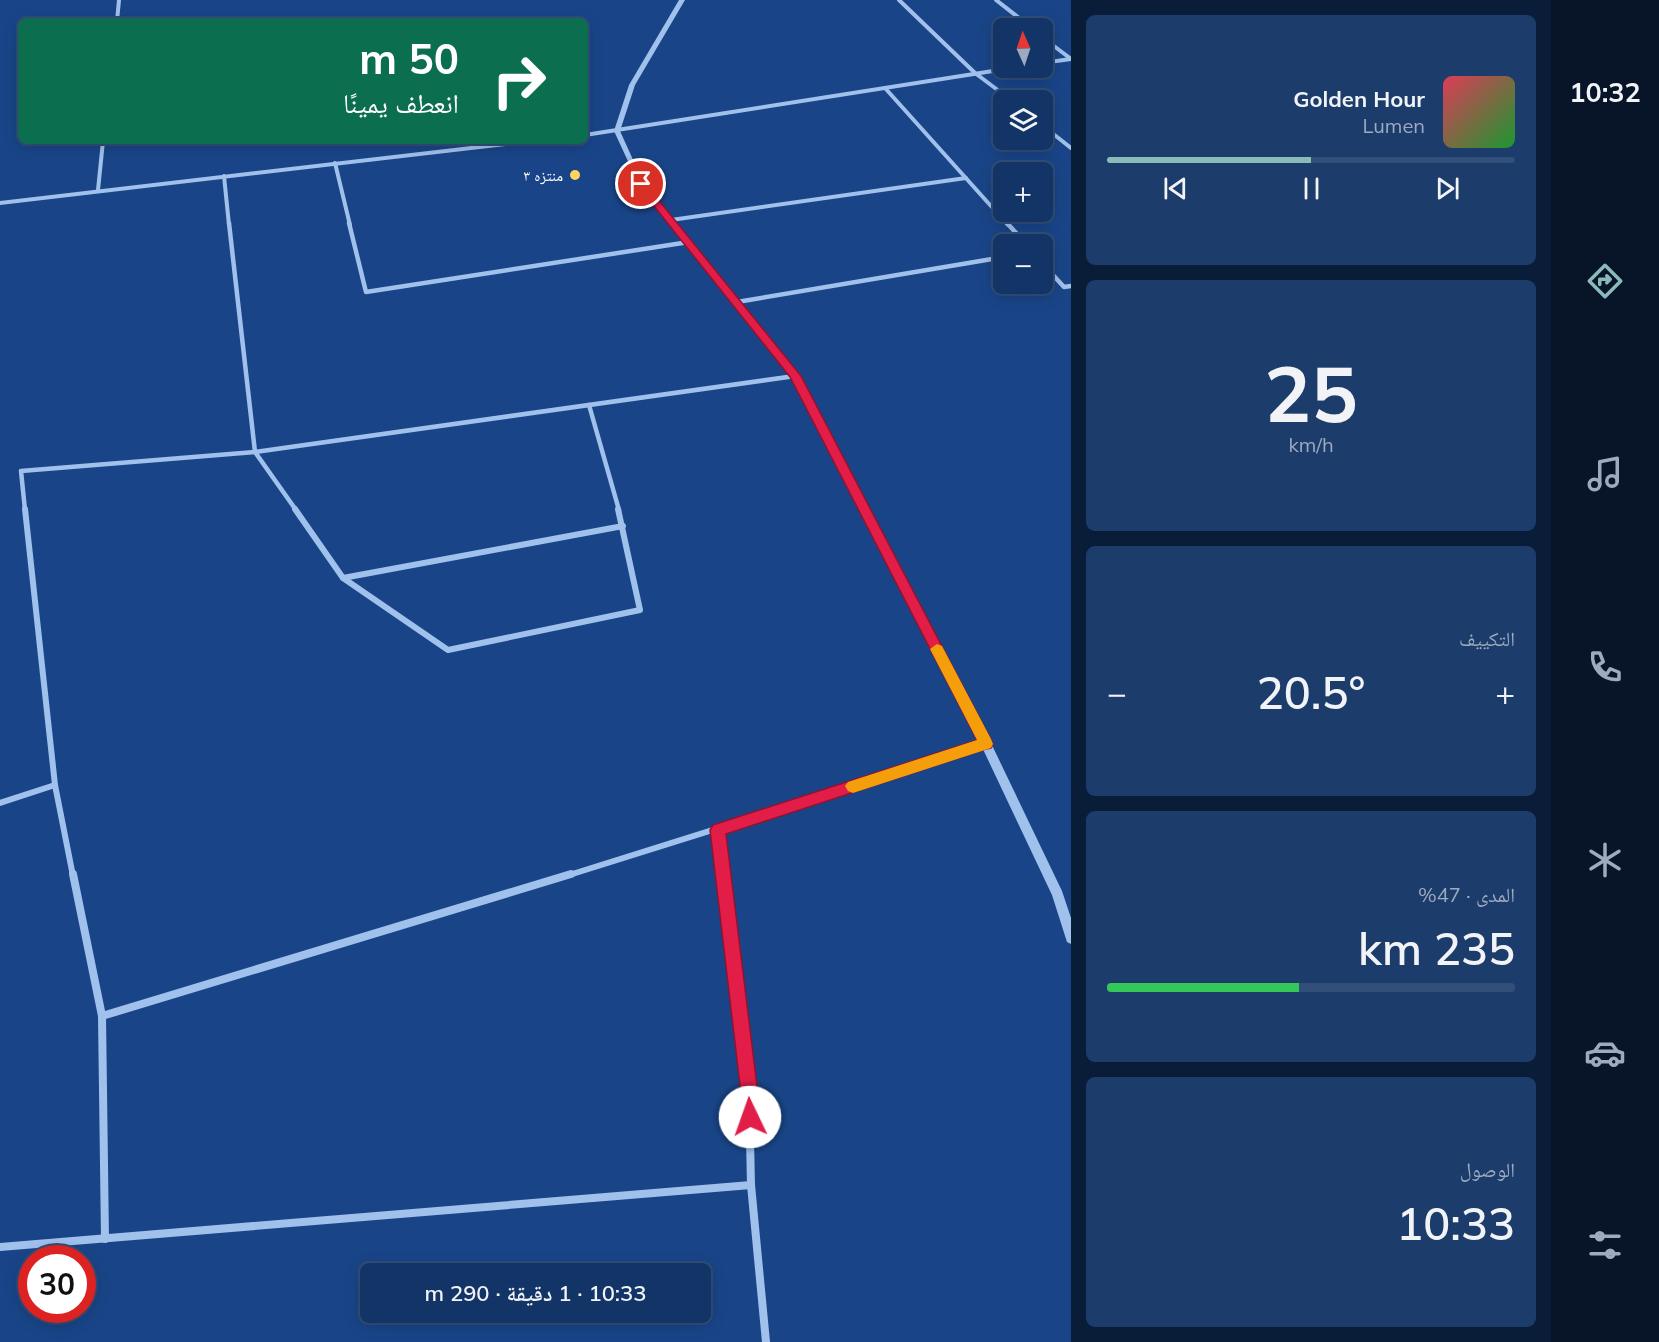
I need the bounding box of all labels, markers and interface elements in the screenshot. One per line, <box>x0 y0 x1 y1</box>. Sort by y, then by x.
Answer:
north arrow <box>993 18 1053 78</box>
map controls <box>993 18 1053 294</box>
text: 50 m <box>359 32 459 85</box>
icon: right <box>480 42 558 120</box>
text: 10:32 <box>1569 75 1641 109</box>
text: Golden Hour <box>1293 85 1425 113</box>
text: انعطف يمينًا <box>343 86 459 120</box>
button: layers <box>993 90 1053 150</box>
text: Lumen <box>1363 113 1425 138</box>
pin <box>615 158 666 209</box>
button: + <box>993 162 1053 222</box>
place label: منتزه ٣ <box>524 166 563 185</box>
icon: arrive <box>624 167 657 200</box>
marker: منتزه ٣ <box>568 168 582 182</box>
icon: previous <box>1159 172 1192 205</box>
icon: pause <box>1295 172 1328 205</box>
icon: next <box>1431 172 1464 205</box>
button: − <box>993 234 1053 294</box>
icon: directions <box>1584 260 1626 302</box>
text: 25 <box>1264 344 1358 442</box>
text: km/h <box>1288 432 1334 457</box>
icon: music <box>1584 453 1626 495</box>
text: التكييف <box>1459 626 1515 651</box>
icon: phone <box>1584 646 1626 688</box>
text: 20.5° <box>1257 664 1365 720</box>
text: − <box>1107 672 1127 713</box>
text: + <box>1495 672 1515 713</box>
icon: climate <box>1584 839 1626 881</box>
text: المدى · 47% <box>1418 882 1515 907</box>
text: 235 km <box>1358 920 1515 976</box>
icon: car <box>1584 1032 1626 1074</box>
position arrow <box>718 1085 782 1149</box>
text: الوصول <box>1460 1157 1515 1182</box>
text: 10:33 <box>1396 1195 1515 1251</box>
icon: filters <box>1584 1224 1626 1266</box>
speed limit sign: 30 <box>18 1245 96 1323</box>
text: 10:33 · 1 دقيقة · 290 m <box>425 1279 646 1307</box>

